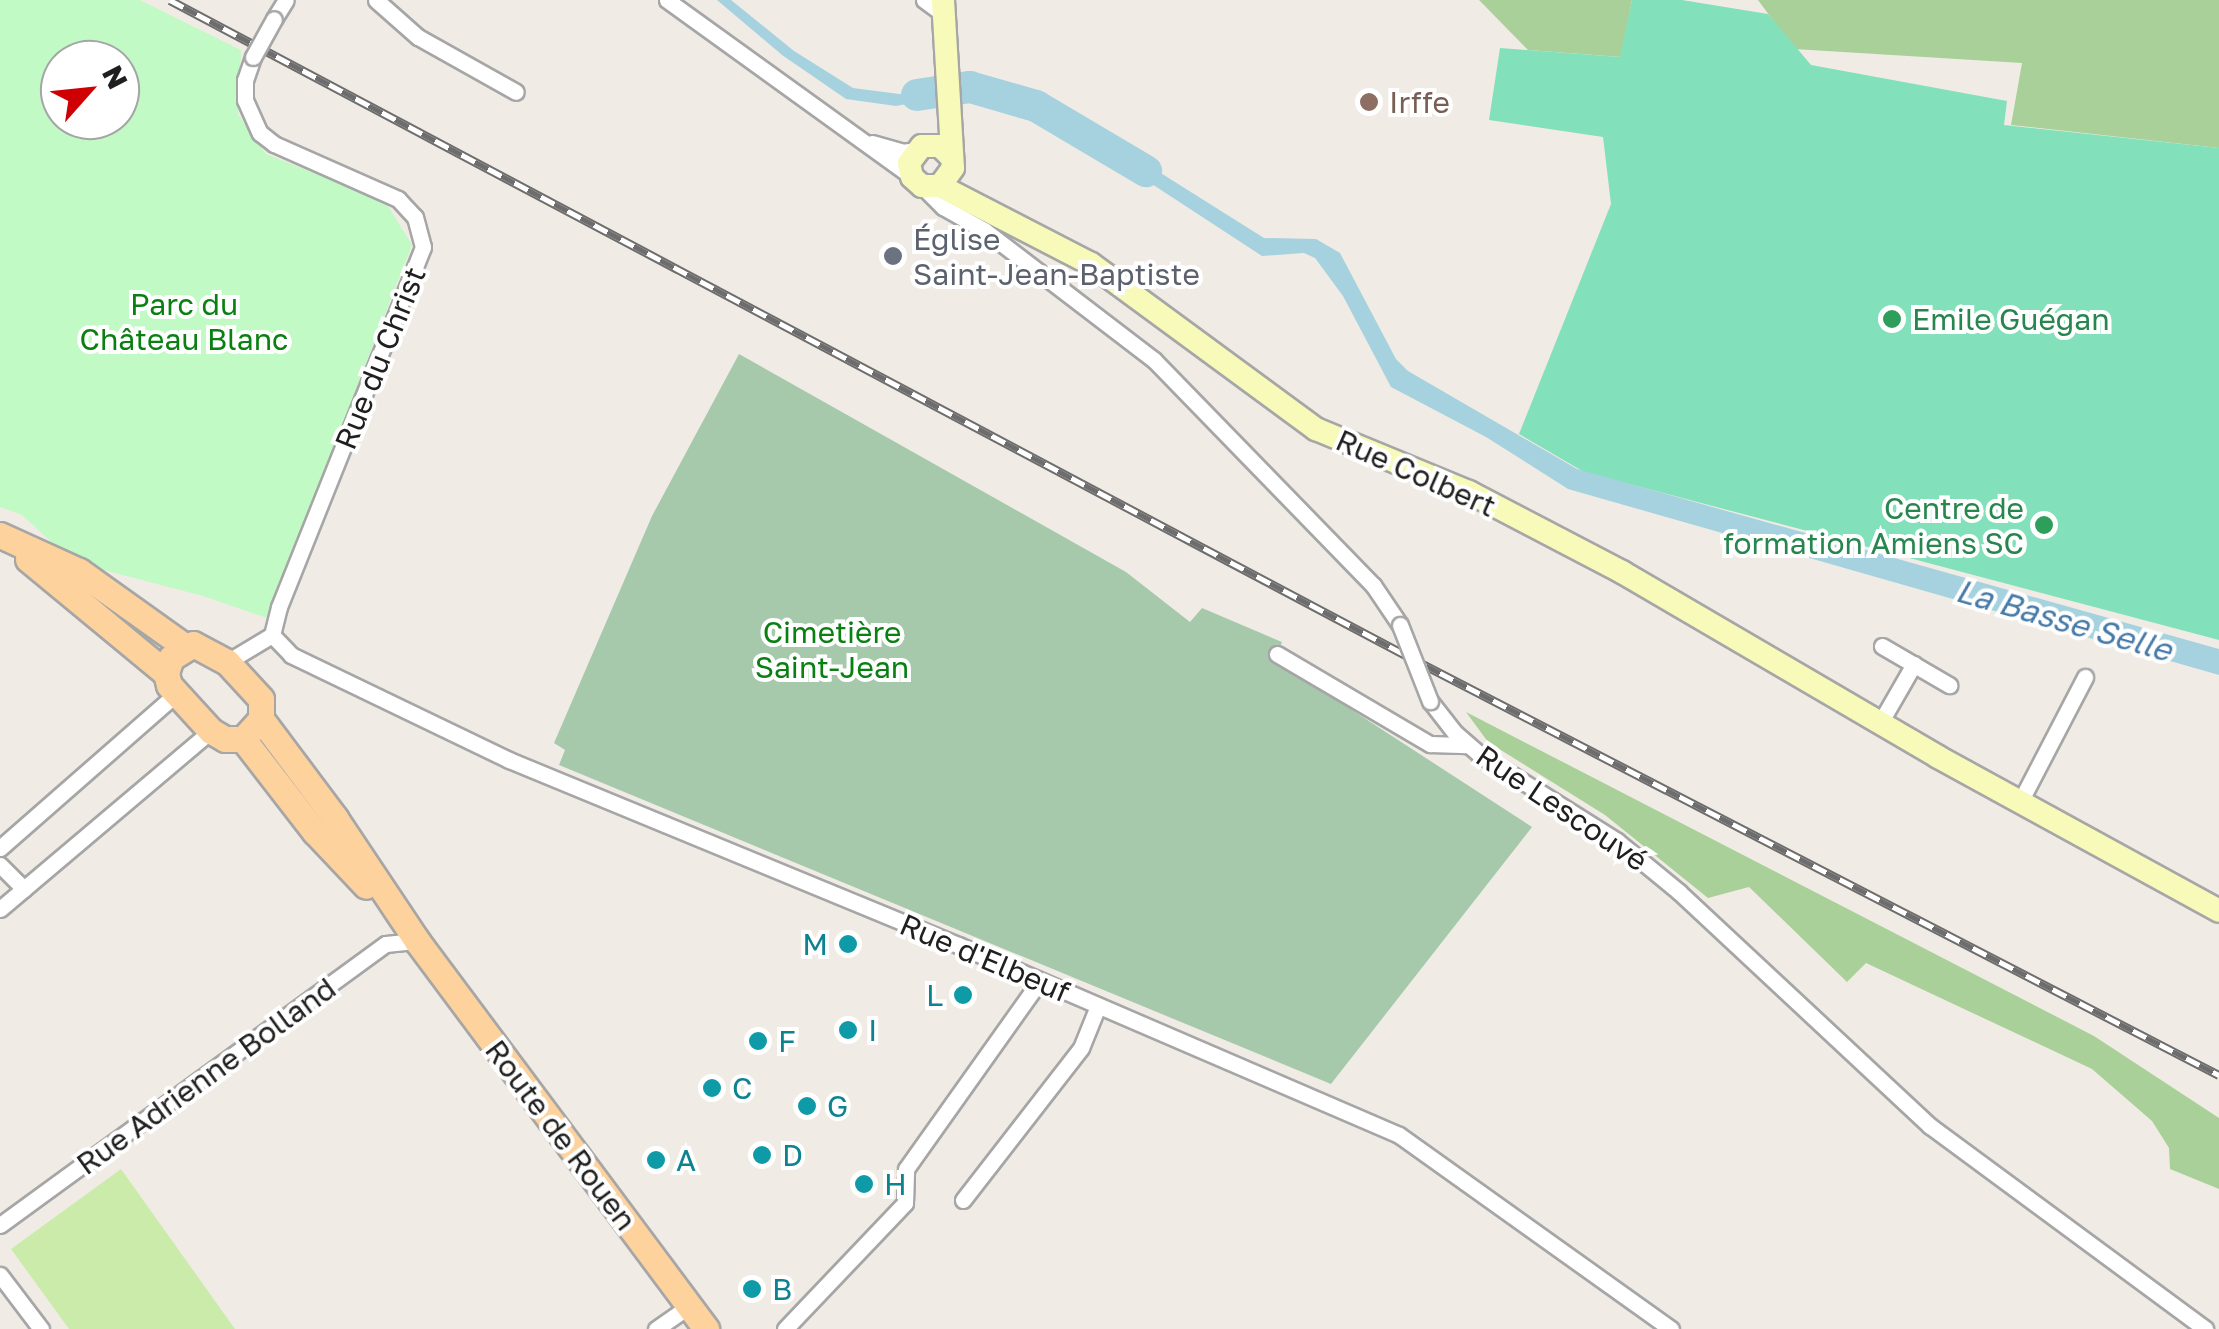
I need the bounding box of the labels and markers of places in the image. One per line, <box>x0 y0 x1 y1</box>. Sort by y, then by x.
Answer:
place label: Irffe <box>1389 84 1450 120</box>
marker: Irffe <box>1358 91 1380 113</box>
place label: Église Saint-Jean-Baptiste <box>913 221 1200 292</box>
marker: Église Saint-Jean-Baptiste <box>882 245 904 267</box>
place label: Emile Guégan <box>1912 301 2110 337</box>
marker: Emile Guégan <box>1881 308 1903 330</box>
place label: Centre de formation Amiens SC <box>1723 490 2024 560</box>
marker: Centre de formation Amiens SC <box>2033 514 2055 536</box>
place label: M <box>802 926 828 962</box>
marker: M <box>837 933 859 955</box>
place label: L <box>926 977 943 1013</box>
marker: L <box>952 984 974 1006</box>
place label: I <box>868 1012 877 1048</box>
marker: I <box>837 1019 859 1041</box>
place label: F <box>778 1023 796 1059</box>
marker: F <box>747 1030 769 1052</box>
place label: C <box>732 1070 752 1106</box>
marker: C <box>701 1077 723 1099</box>
place label: G <box>827 1088 848 1124</box>
marker: G <box>796 1095 818 1117</box>
place label: D <box>782 1137 803 1173</box>
place label: A <box>676 1142 696 1178</box>
marker: D <box>751 1144 773 1166</box>
marker: A <box>645 1149 667 1171</box>
place label: H <box>884 1166 907 1202</box>
marker: H <box>853 1173 875 1195</box>
place label: B <box>772 1271 792 1307</box>
marker: B <box>741 1278 763 1300</box>

